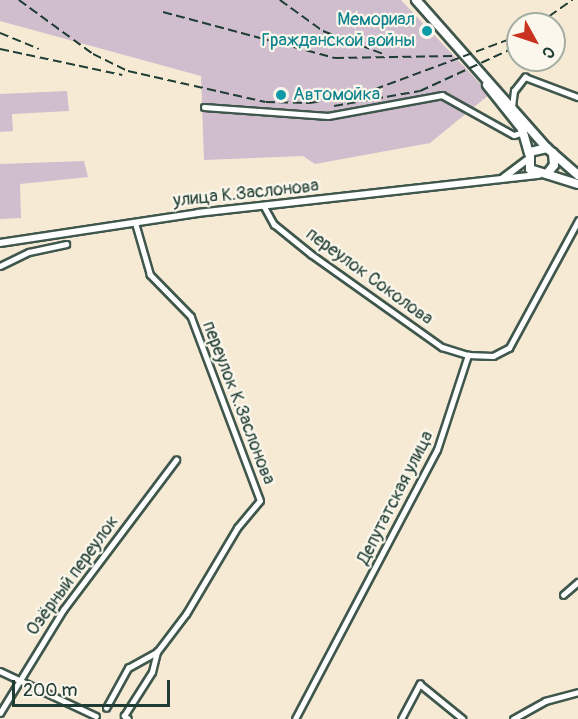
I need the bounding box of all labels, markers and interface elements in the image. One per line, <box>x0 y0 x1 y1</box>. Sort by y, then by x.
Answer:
place label: Мемориал Гражданской войны <box>261 10 415 52</box>
north arrow <box>506 12 566 72</box>
marker: Мемориал Гражданской войны <box>420 24 434 38</box>
text: С <box>537 42 559 62</box>
place label: Автомойка <box>293 84 380 106</box>
marker: Автомойка <box>274 88 288 102</box>
street label: улица К.Заслонова <box>172 176 320 212</box>
street label: переулок Соколова <box>301 224 437 330</box>
street label: переулок К.Заслонова <box>197 318 279 488</box>
street label: Депутатская улица <box>353 428 439 568</box>
street label: Озёрный переулок <box>22 512 124 640</box>
scale bar <box>15 668 172 706</box>
text: 200 m <box>23 679 78 702</box>

